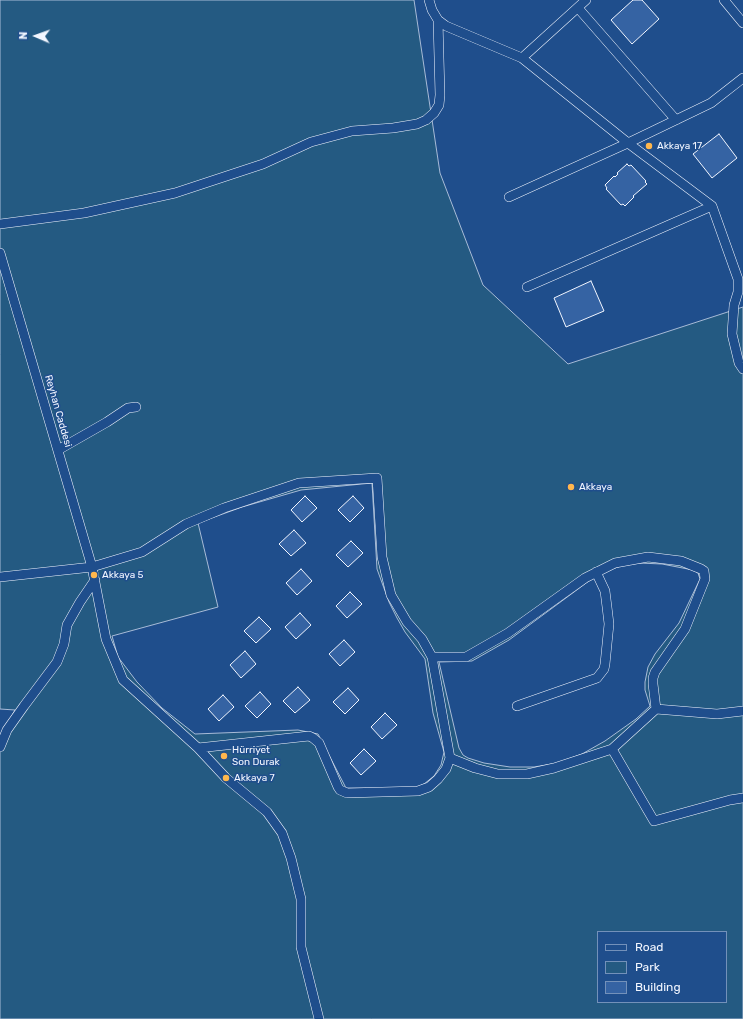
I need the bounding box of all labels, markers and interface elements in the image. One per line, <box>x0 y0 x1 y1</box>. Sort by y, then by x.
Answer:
north arrow <box>16 16 56 56</box>
text: N <box>17 31 30 40</box>
place label: Akkaya 17 <box>657 140 702 152</box>
marker: Akkaya 17 <box>644 141 654 151</box>
street label: Reyhan Caddesi <box>42 373 74 449</box>
place label: Akkaya <box>579 481 612 493</box>
marker: Akkaya <box>566 482 576 492</box>
place label: Akkaya 5 <box>102 569 144 581</box>
marker: Akkaya 5 <box>89 570 99 580</box>
place label: Hürriyet Son Durak <box>232 744 280 768</box>
marker: Hürriyet Son Durak <box>219 751 229 761</box>
place label: Akkaya 7 <box>234 772 275 784</box>
marker: Akkaya 7 <box>221 773 231 783</box>
legend <box>597 931 727 1003</box>
text: Road <box>635 940 663 954</box>
text: Park <box>635 960 660 974</box>
text: Building <box>635 980 681 994</box>

